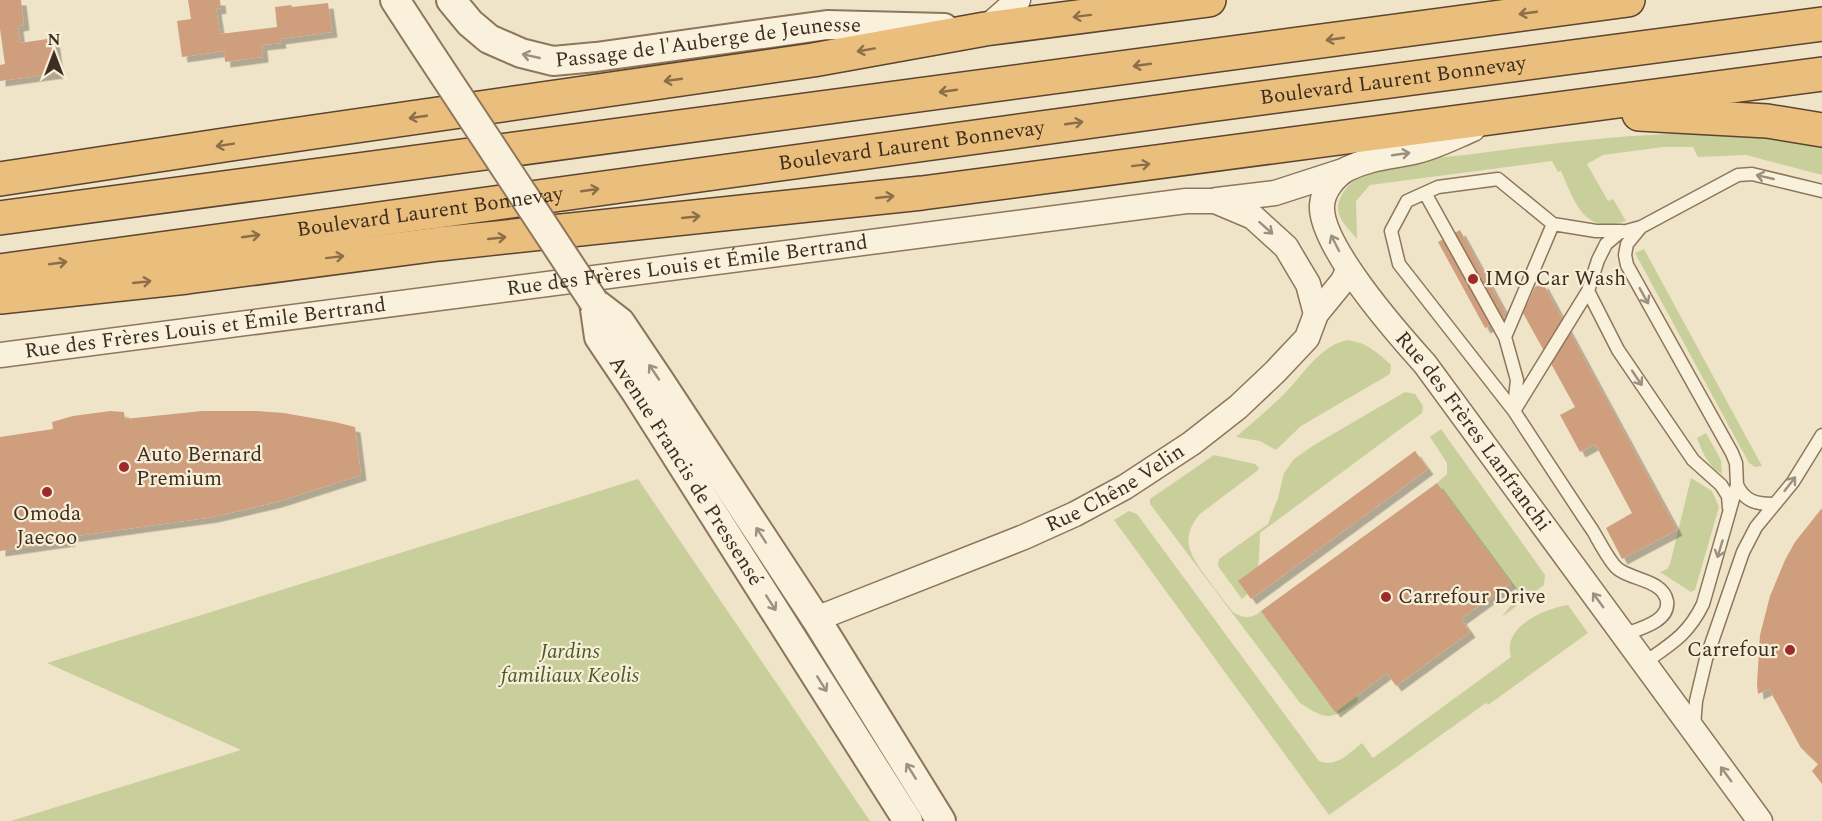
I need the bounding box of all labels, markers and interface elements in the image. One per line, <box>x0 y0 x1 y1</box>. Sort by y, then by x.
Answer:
one-way arrow <box>1519 8 1539 19</box>
street label: Passage de l'Auberge de Jeunesse <box>554 9 862 77</box>
one-way arrow <box>1073 11 1093 22</box>
north arrow <box>24 24 84 84</box>
text: N <box>47 28 61 52</box>
one-way arrow <box>1325 34 1345 45</box>
one-way arrow <box>857 45 876 56</box>
street label: Boulevard Laurent Bonnevay <box>1258 47 1529 114</box>
one-way arrow <box>522 49 541 61</box>
one-way arrow <box>1132 60 1152 71</box>
one-way arrow <box>664 75 684 86</box>
one-way arrow <box>939 86 959 97</box>
one-way arrow <box>408 111 428 122</box>
street label: Boulevard Laurent Bonnevay <box>776 112 1047 180</box>
one-way arrow <box>1064 118 1084 129</box>
one-way arrow <box>215 139 235 150</box>
one-way arrow <box>1390 148 1410 159</box>
one-way arrow <box>1131 159 1151 170</box>
one-way arrow <box>1756 170 1775 182</box>
street label: Boulevard Laurent Bonnevay <box>295 178 566 246</box>
one-way arrow <box>580 184 599 195</box>
one-way arrow <box>875 191 895 202</box>
one-way arrow <box>681 211 701 222</box>
one-way arrow <box>1258 221 1273 235</box>
street label: Rue des Frères Louis et Émile Bertrand <box>505 226 870 305</box>
one-way arrow <box>241 231 261 242</box>
one-way arrow <box>487 232 507 243</box>
one-way arrow <box>1329 235 1340 253</box>
one-way arrow <box>325 252 345 263</box>
one-way arrow <box>48 257 67 268</box>
place label: IMO Car Wash <box>1485 263 1626 295</box>
marker: IMO Car Wash <box>1466 272 1480 286</box>
one-way arrow <box>131 276 151 287</box>
one-way arrow <box>1638 287 1650 304</box>
street label: Rue des Frères Louis et Émile Bertrand <box>23 289 388 368</box>
street label: Rue des Frères Lanfranchi <box>1387 324 1559 538</box>
street label: Avenue Francis de Pressensé <box>600 350 771 592</box>
one-way arrow <box>647 364 659 381</box>
one-way arrow <box>1631 369 1643 386</box>
street label: Rue Chêne Velin <box>1041 436 1191 541</box>
place label: Auto Bernard Premium <box>136 439 262 495</box>
marker: Auto Bernard Premium <box>117 460 131 474</box>
one-way arrow <box>1783 477 1796 493</box>
marker: Omoda Jaecoo <box>40 485 54 499</box>
place label: Omoda Jaecoo <box>13 498 82 554</box>
one-way arrow <box>755 527 767 544</box>
one-way arrow <box>1714 539 1725 558</box>
place label: Carrefour Drive <box>1398 581 1546 613</box>
marker: Carrefour Drive <box>1379 590 1393 604</box>
one-way arrow <box>1592 592 1604 608</box>
one-way arrow <box>765 594 777 611</box>
place label: Carrefour <box>1687 634 1778 666</box>
park label: Jardins familiaux Keolis <box>498 636 640 692</box>
marker: Carrefour <box>1783 643 1797 657</box>
one-way arrow <box>816 675 828 692</box>
one-way arrow <box>904 763 916 780</box>
one-way arrow <box>1719 766 1732 782</box>

